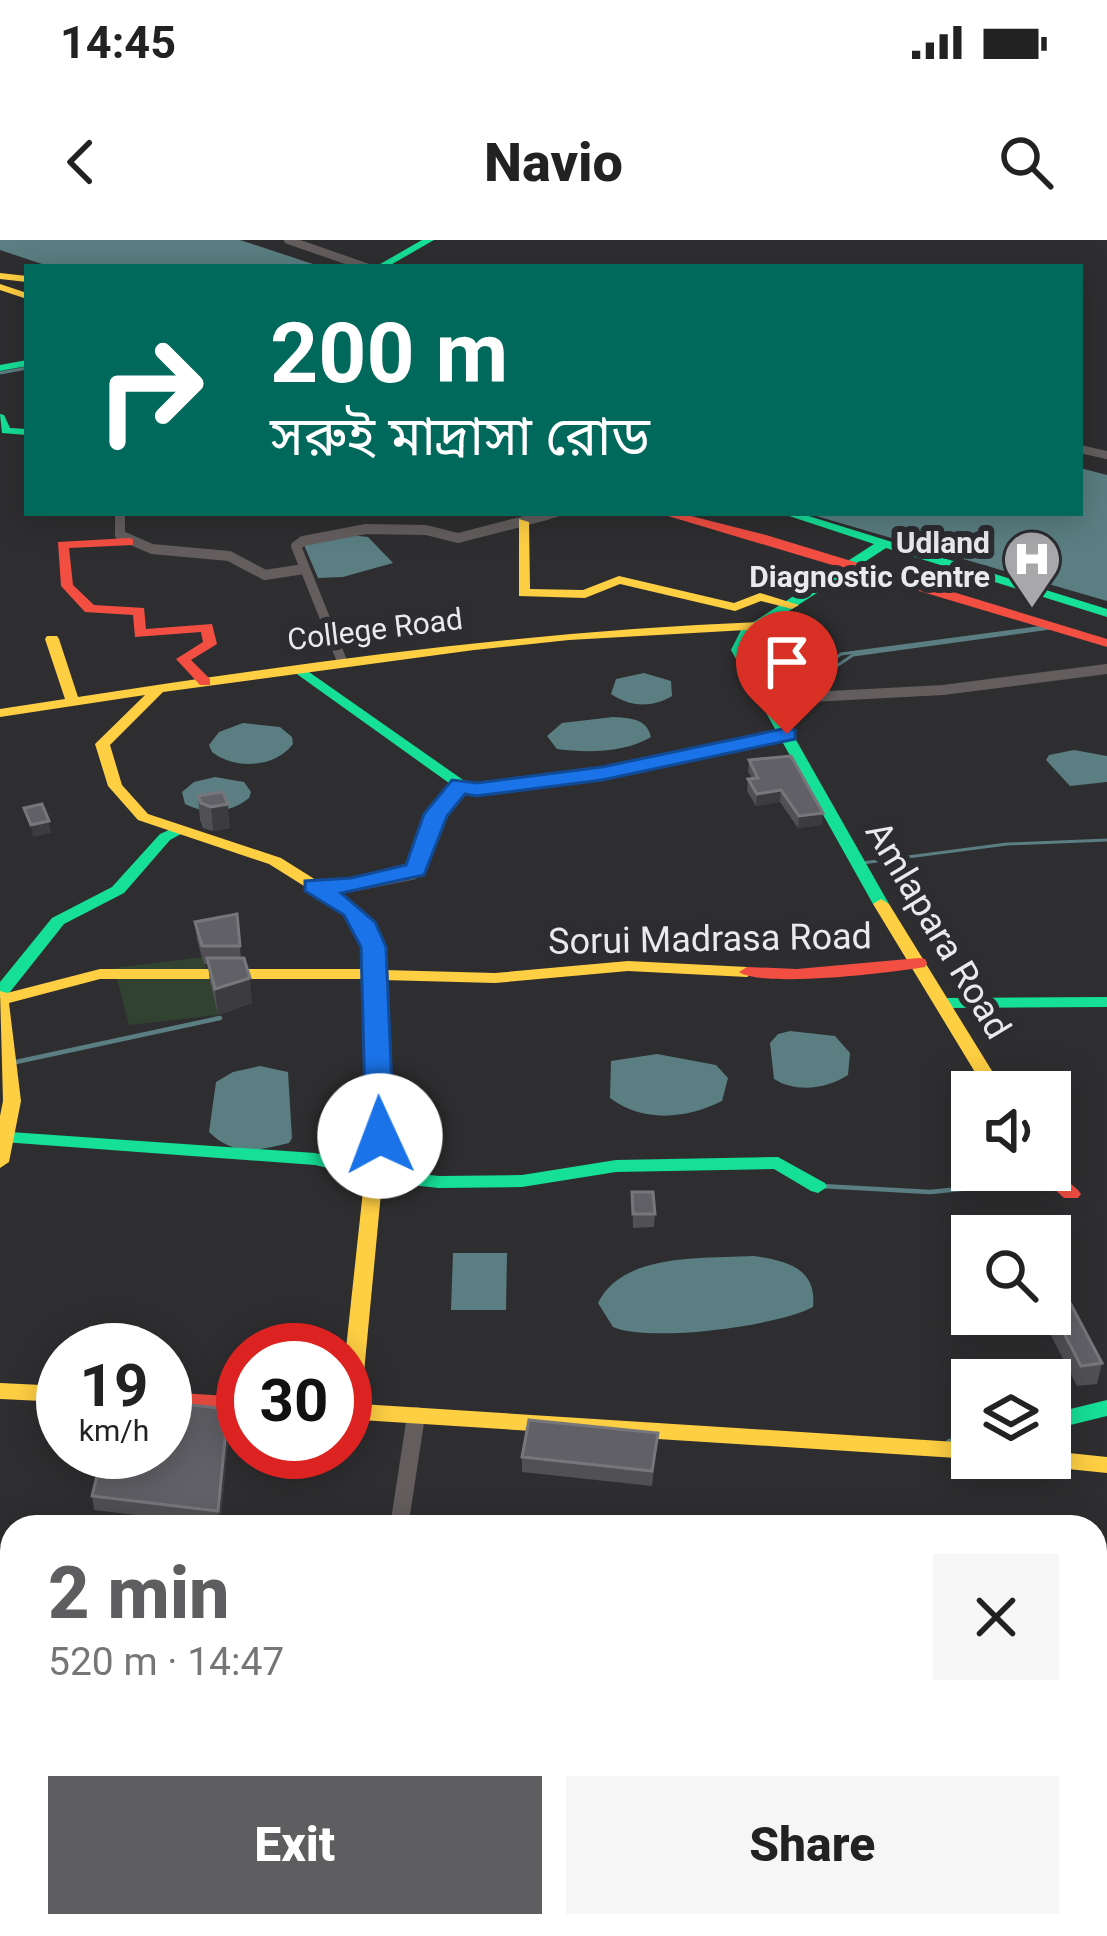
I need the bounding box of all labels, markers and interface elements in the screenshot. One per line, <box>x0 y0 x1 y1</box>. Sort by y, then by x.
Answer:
text: 14:45 <box>60 16 176 69</box>
icon: back <box>48 129 114 195</box>
icon: search <box>993 129 1059 195</box>
text: Navio <box>484 131 623 194</box>
text: 200 m <box>270 304 508 403</box>
icon: right <box>72 312 228 468</box>
text: সরুই মাদ্রাসা রোড <box>270 405 650 468</box>
place label: Udland Diagnostic Centre <box>749 525 990 594</box>
hospital icon: Udland Diagnostic Centre <box>1001 528 1063 610</box>
street label: College Road <box>285 601 465 657</box>
pin <box>736 611 838 734</box>
icon: arrive <box>754 629 820 695</box>
street label: Amlapara Road <box>857 814 1019 1046</box>
street label: Sorui Madrasa Road <box>548 915 872 963</box>
map controls <box>951 1071 1071 1479</box>
button: sound <box>951 1071 1071 1191</box>
position arrow <box>317 1073 443 1199</box>
button: search <box>951 1215 1071 1335</box>
speed limit sign: 30 <box>216 1323 372 1479</box>
text: 19 <box>80 1350 148 1421</box>
button: layers <box>951 1359 1071 1479</box>
text: km/h <box>79 1413 149 1448</box>
text: 2 min <box>48 1551 230 1636</box>
button: close <box>933 1554 1059 1680</box>
text: 520 m · 14:47 <box>48 1639 284 1685</box>
button: Exit <box>48 1776 542 1914</box>
button: Share <box>566 1776 1059 1914</box>

